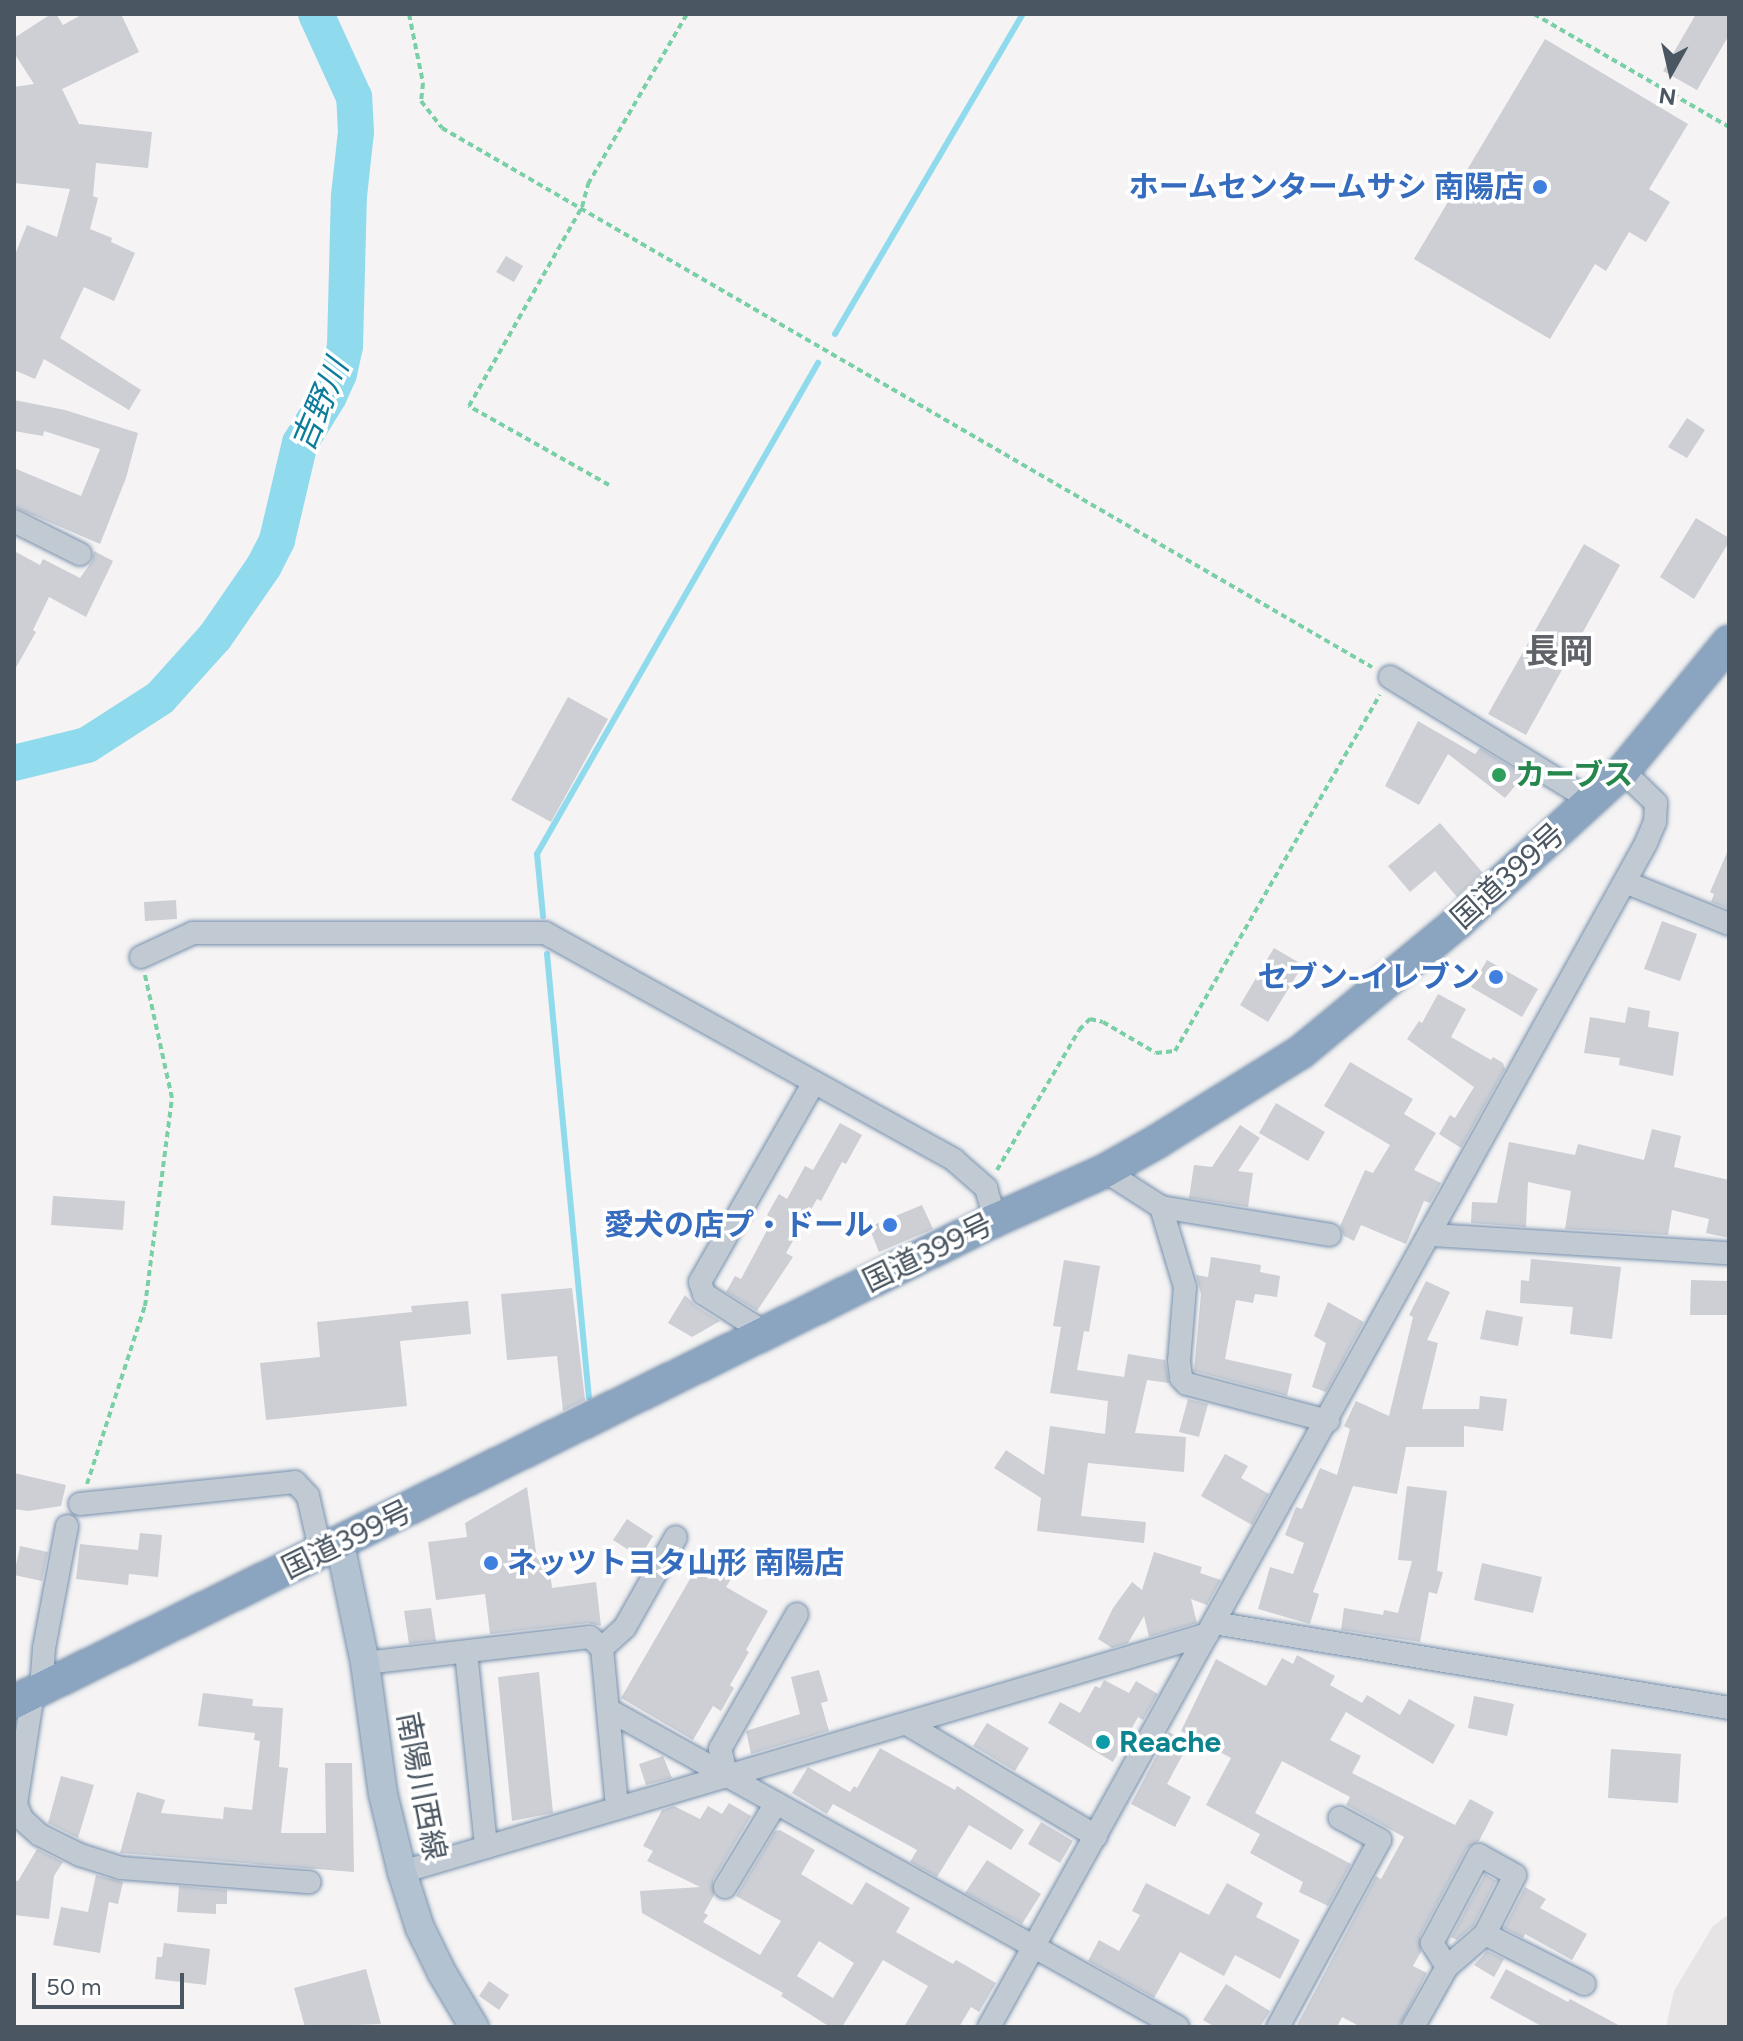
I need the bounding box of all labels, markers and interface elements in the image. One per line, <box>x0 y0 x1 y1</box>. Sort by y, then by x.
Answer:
north arrow <box>1631 32 1711 112</box>
text: N <box>1657 82 1678 111</box>
place label: ホームセンタームサシ 南陽店 <box>1127 169 1524 205</box>
marker: ホームセンタームサシ 南陽店 <box>1531 178 1549 196</box>
water label: 吉野川 <box>284 353 356 457</box>
district label: 長岡 <box>1525 632 1593 672</box>
place label: カーブス <box>1515 757 1635 793</box>
marker: カーブス <box>1490 766 1508 784</box>
street label: 国道399号 <box>1444 816 1572 936</box>
place label: セブン-イレブン <box>1258 959 1480 995</box>
marker: セブン-イレブン <box>1487 968 1505 986</box>
street label: 国道399号 <box>857 1206 999 1300</box>
place label: 愛犬の店プ・ドール <box>604 1207 874 1243</box>
marker: 愛犬の店プ・ドール <box>881 1216 899 1234</box>
street label: 国道399号 <box>276 1493 418 1587</box>
place label: ネッツトヨタ山形 南陽店 <box>507 1545 844 1581</box>
marker: ネッツトヨタ山形 南陽店 <box>482 1554 500 1572</box>
street label: 南陽川西線 <box>389 1709 453 1863</box>
place label: Reache <box>1119 1724 1221 1760</box>
marker: Reache <box>1094 1733 1112 1751</box>
scale bar <box>36 1957 188 2007</box>
text: 50 m <box>46 1972 102 2001</box>

